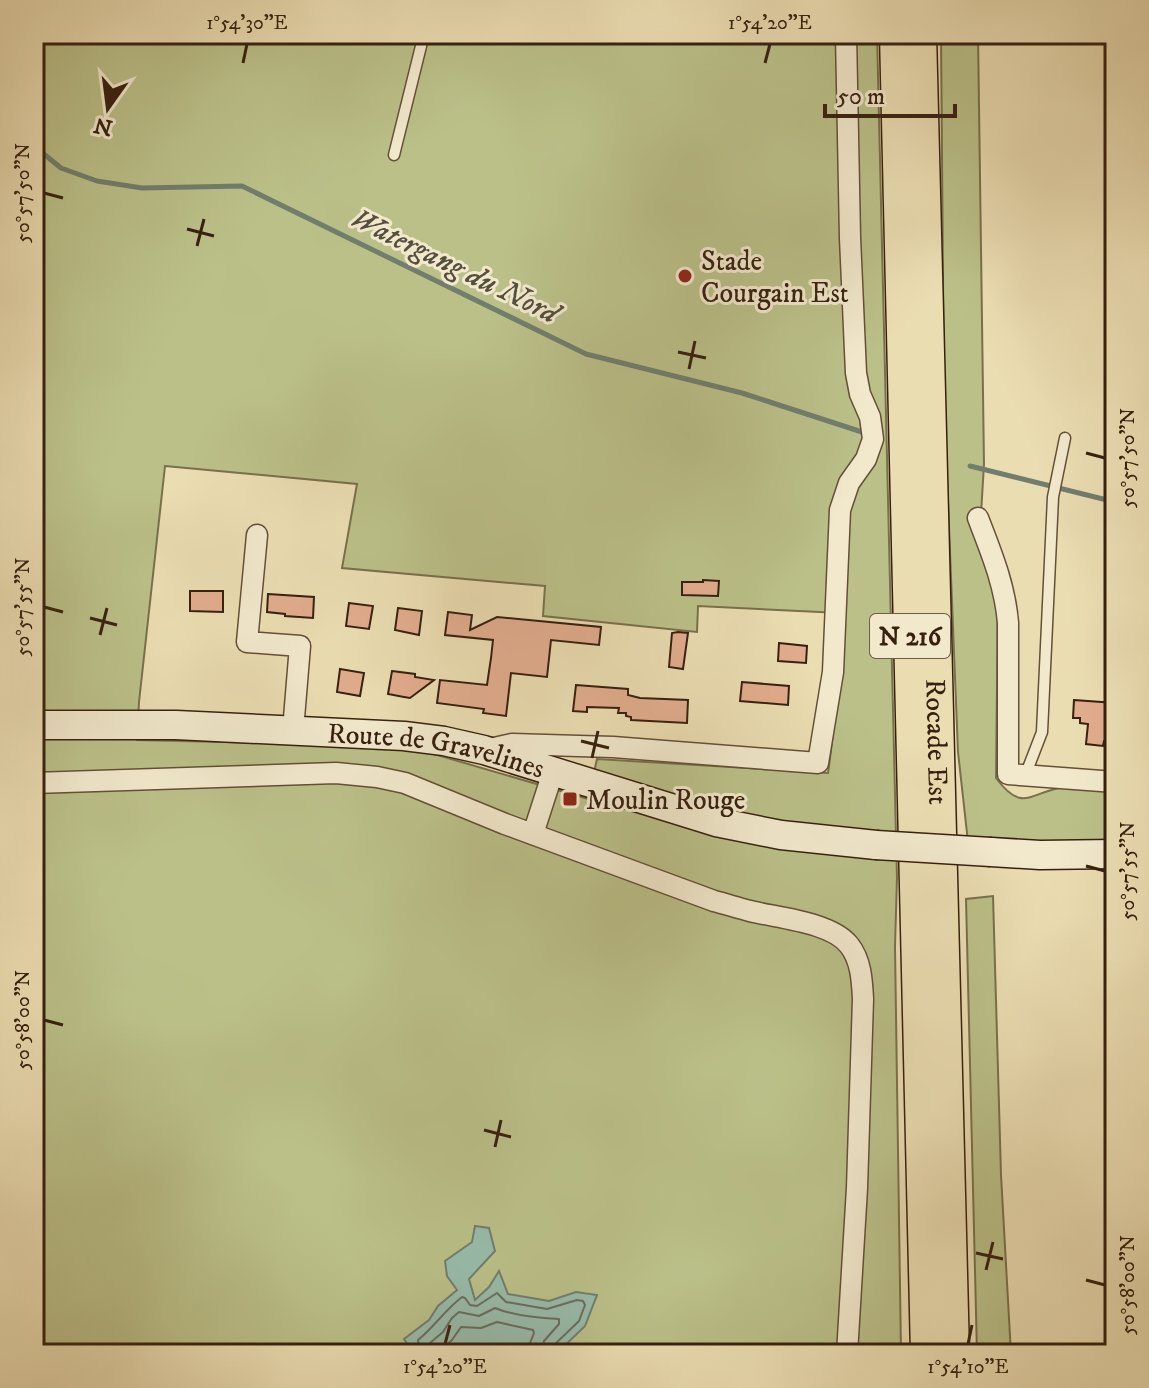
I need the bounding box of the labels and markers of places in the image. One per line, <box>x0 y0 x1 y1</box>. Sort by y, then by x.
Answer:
place label: Stade Courgain Est <box>701 244 849 311</box>
marker: Stade Courgain Est <box>676 267 694 285</box>
place label: Moulin Rouge <box>586 783 745 818</box>
marker: Moulin Rouge <box>561 790 579 808</box>

